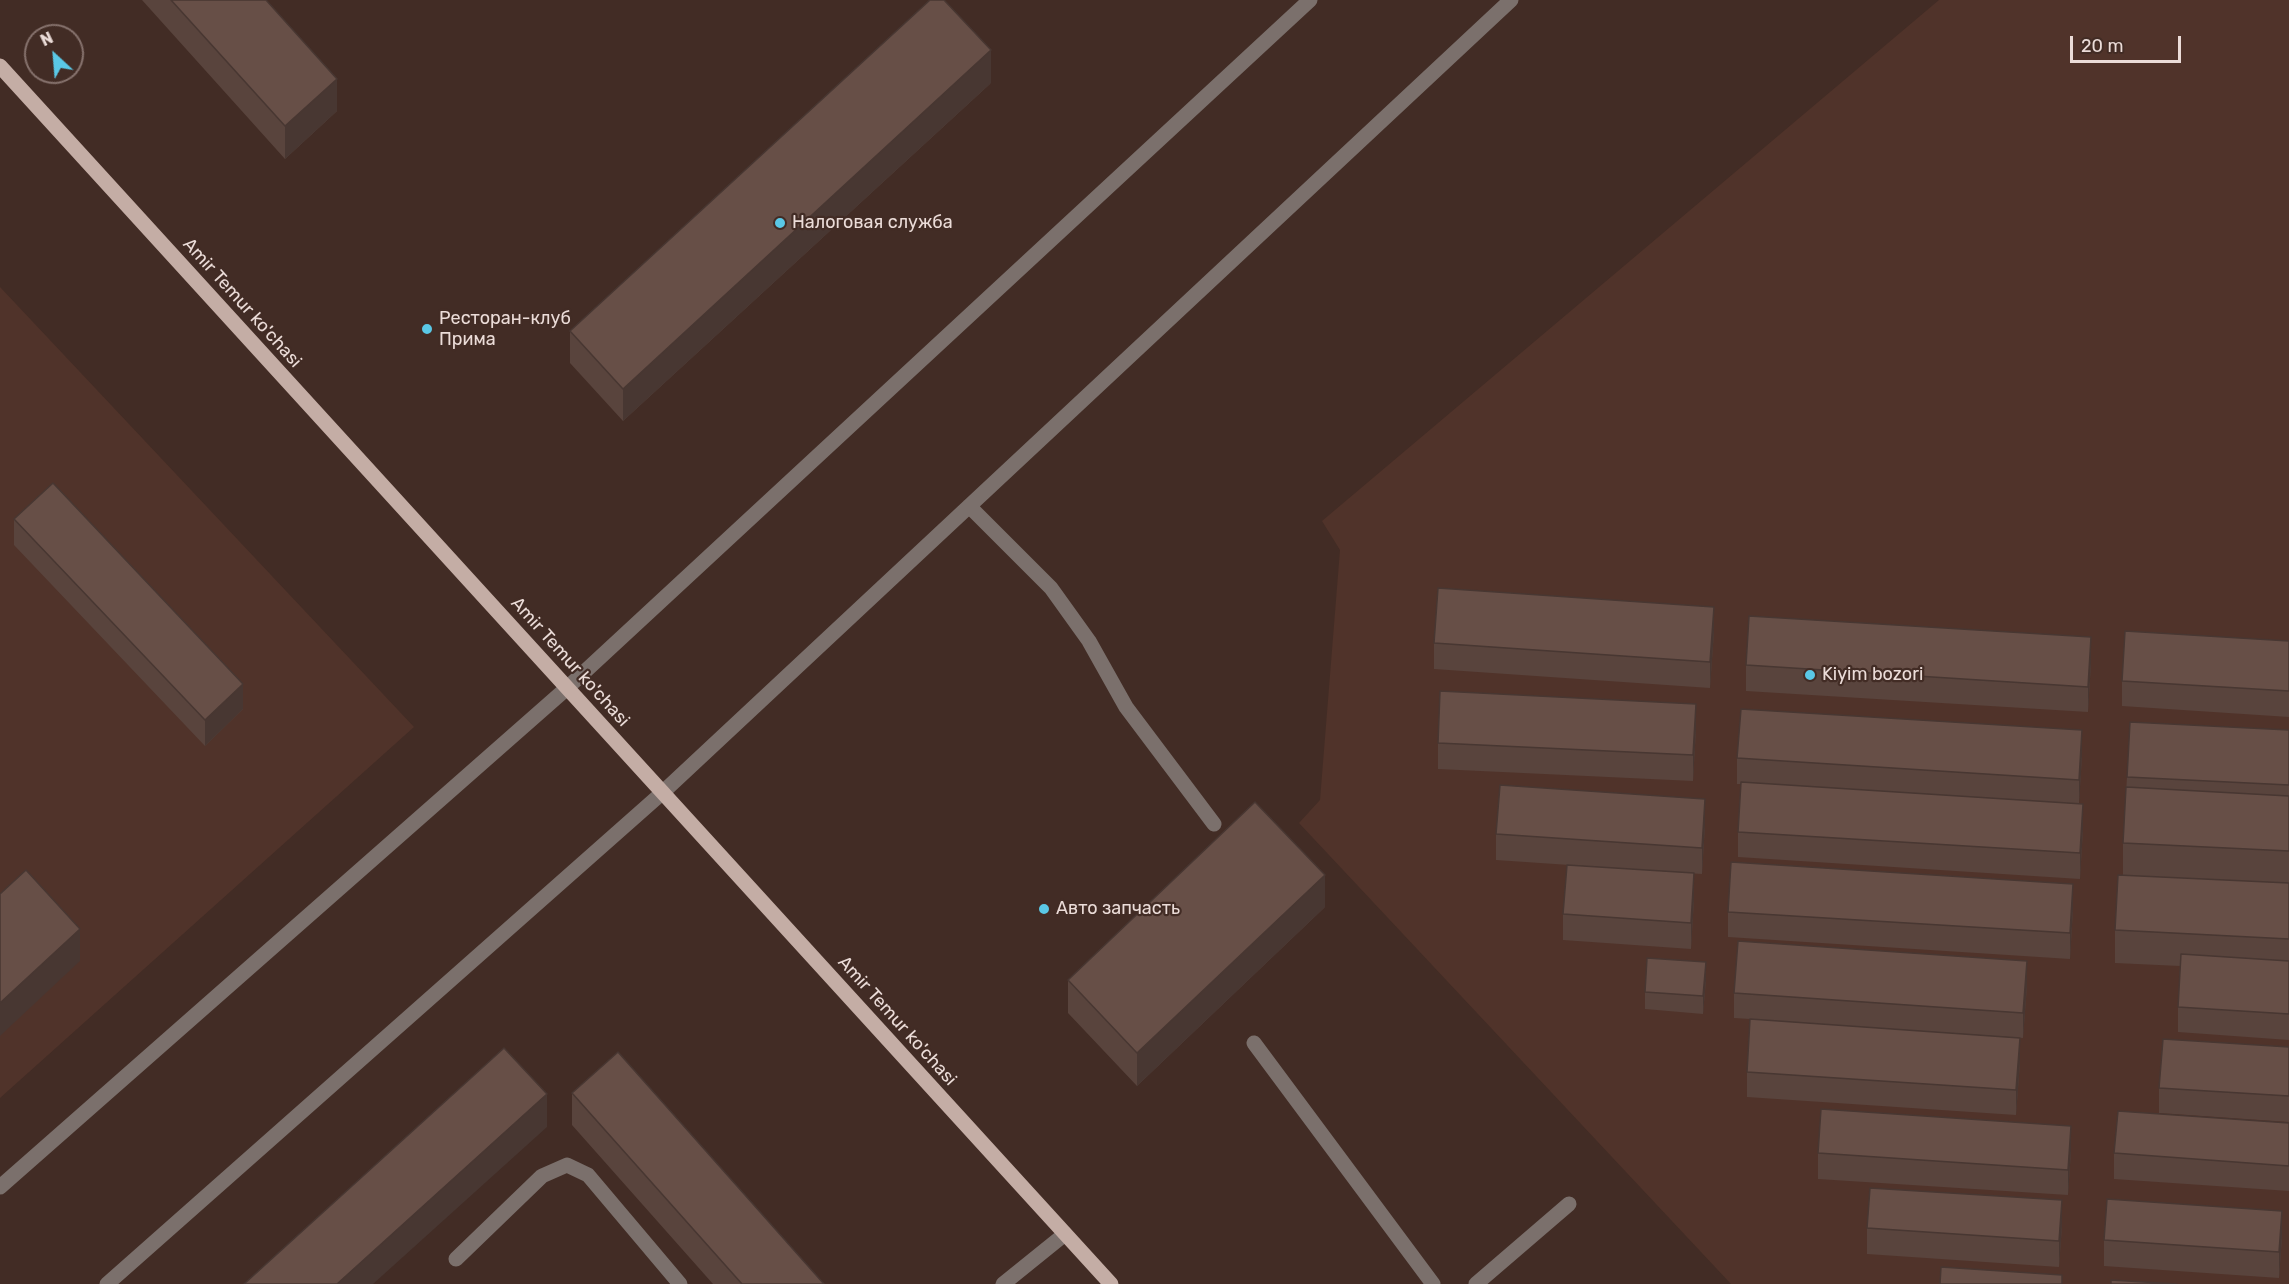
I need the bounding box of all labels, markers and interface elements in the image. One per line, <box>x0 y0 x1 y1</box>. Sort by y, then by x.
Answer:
north arrow <box>24 24 84 84</box>
scale bar <box>2073 24 2184 62</box>
text: N <box>37 28 56 50</box>
text: 20 m <box>2081 35 2123 57</box>
place label: Налоговая служба <box>792 212 953 234</box>
marker: Налоговая служба <box>773 216 787 230</box>
street label: Amir Temur ko'chasi <box>178 234 306 372</box>
place label: Ресторан-клуб Прима <box>439 308 571 350</box>
marker: Ресторан-клуб Прима <box>420 322 434 336</box>
street label: Amir Temur ko'chasi <box>506 593 634 731</box>
place label: Kiyim bozori <box>1822 664 1923 686</box>
marker: Kiyim bozori <box>1803 668 1817 682</box>
place label: Авто запчасть <box>1056 898 1180 920</box>
marker: Авто запчасть <box>1037 902 1051 916</box>
street label: Amir Temur ko'chasi <box>833 952 961 1090</box>

